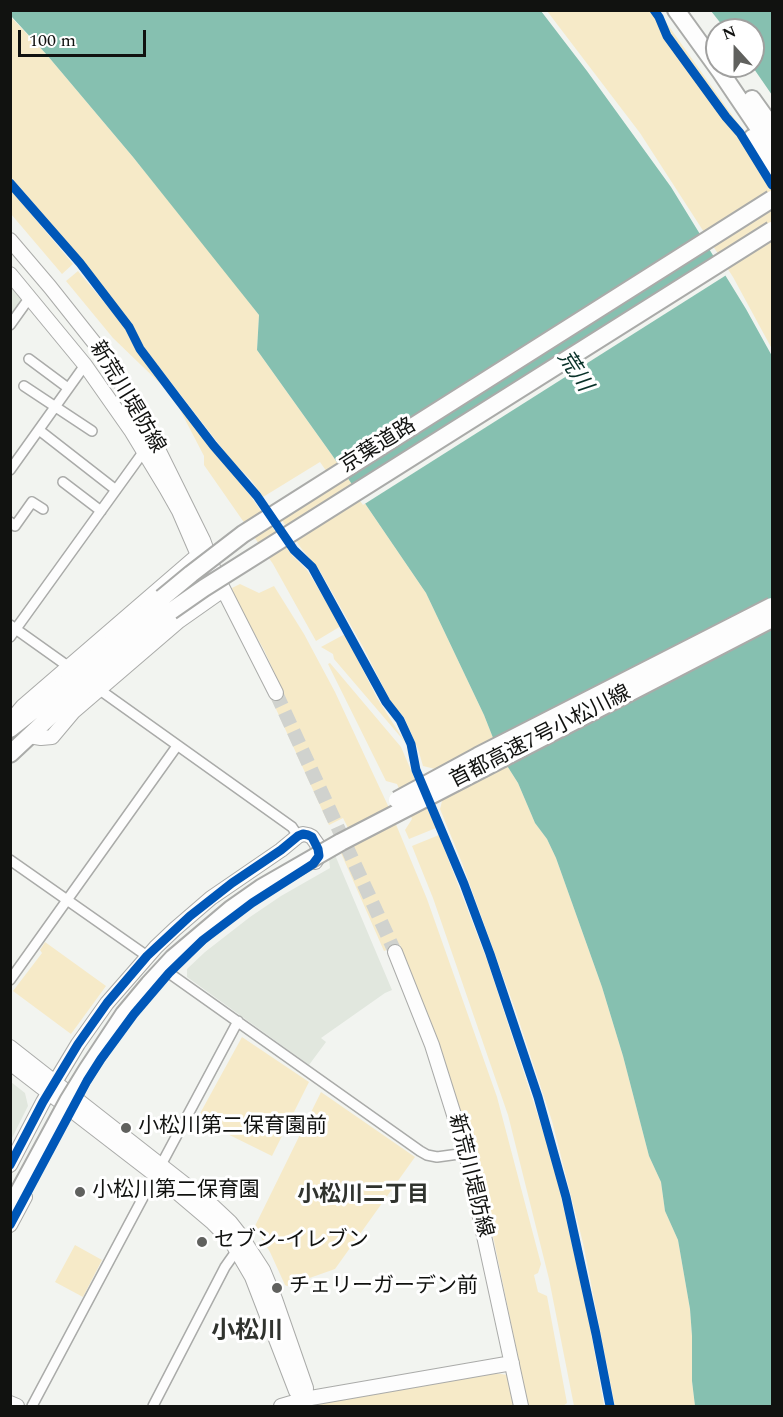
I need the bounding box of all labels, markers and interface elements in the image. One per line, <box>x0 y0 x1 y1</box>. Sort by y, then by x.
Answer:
scale bar <box>21 18 148 56</box>
north arrow <box>705 18 765 78</box>
text: N <box>719 20 740 47</box>
text: 100 m <box>29 27 76 54</box>
street label: 新荒川堤防線 <box>83 338 169 458</box>
water label: 荒川 <box>550 346 596 398</box>
street label: 京葉道路 <box>337 414 421 480</box>
street label: 首都高速7号小松川線 <box>446 681 636 795</box>
street label: 新荒川堤防線 <box>442 1112 496 1240</box>
place label: 小松川第二保育園前 <box>138 1115 327 1141</box>
marker: 小松川第二保育園前 <box>119 1121 133 1135</box>
place label: 小松川第二保育園 <box>92 1179 260 1205</box>
district label: 小松川二丁目 <box>297 1184 429 1210</box>
marker: 小松川第二保育園 <box>73 1185 87 1199</box>
place label: セブン-イレブン <box>214 1229 369 1255</box>
marker: セブン-イレブン <box>195 1235 209 1249</box>
place label: チェリーガーデン前 <box>289 1275 478 1301</box>
marker: チェリーガーデン前 <box>270 1281 284 1295</box>
district label: 小松川 <box>211 1319 283 1347</box>

